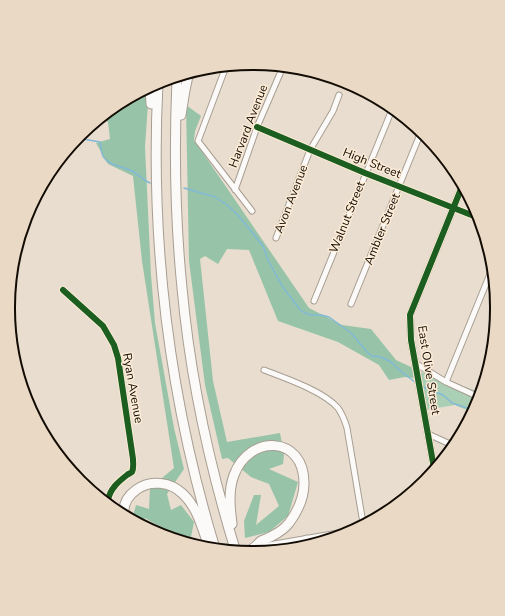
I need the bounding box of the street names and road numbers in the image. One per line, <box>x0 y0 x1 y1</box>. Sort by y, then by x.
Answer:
street label: Harvard Avenue <box>225 82 271 170</box>
street label: High Street <box>340 144 404 182</box>
street label: Avon Avenue <box>271 163 311 235</box>
street label: Walnut Street <box>325 178 369 255</box>
street label: Ambler Street <box>360 190 404 267</box>
street label: East Olive Street <box>414 324 444 417</box>
street label: Ryan Avenue <box>119 352 147 424</box>

